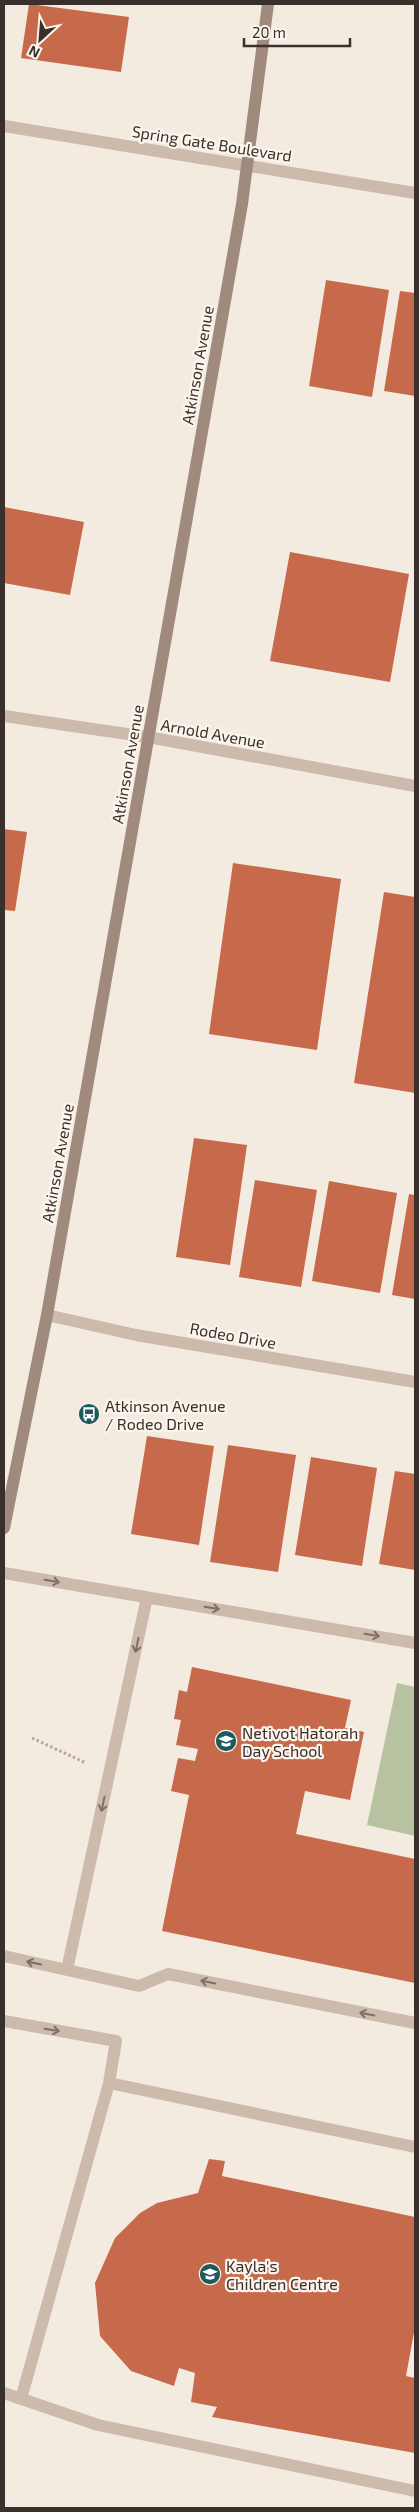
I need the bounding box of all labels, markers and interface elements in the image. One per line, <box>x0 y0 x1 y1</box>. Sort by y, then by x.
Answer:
north arrow <box>15 15 65 65</box>
scale bar <box>244 15 350 47</box>
text: 20 m <box>252 23 286 41</box>
text: N <box>26 42 42 62</box>
street label: Spring Gate Boulevard <box>131 121 293 165</box>
street label: Atkinson Avenue <box>177 304 217 426</box>
street label: Atkinson Avenue <box>107 703 147 825</box>
street label: Arnold Avenue <box>159 714 267 752</box>
street label: Atkinson Avenue <box>37 1102 77 1224</box>
street label: Rodeo Drive <box>188 1318 278 1352</box>
place label: Atkinson Avenue / Rodeo Drive <box>105 1396 226 1433</box>
bus stop icon: Atkinson Avenue / Rodeo Drive <box>77 1402 101 1426</box>
one-way arrow <box>43 1576 59 1586</box>
one-way arrow <box>204 1604 220 1614</box>
one-way arrow <box>364 1631 380 1641</box>
one-way arrow <box>132 1636 141 1652</box>
place label: Netivot Hatorah Day School <box>242 1723 358 1760</box>
school or university icon: Netivot Hatorah Day School <box>214 1729 238 1753</box>
one-way arrow <box>98 1795 107 1811</box>
one-way arrow <box>26 1958 42 1967</box>
one-way arrow <box>201 1976 217 1986</box>
one-way arrow <box>360 2008 376 2018</box>
one-way arrow <box>43 2025 59 2035</box>
place label: Kayla's Children Centre <box>226 2256 338 2293</box>
school or university icon: Kayla's Children Centre <box>198 2262 222 2286</box>

